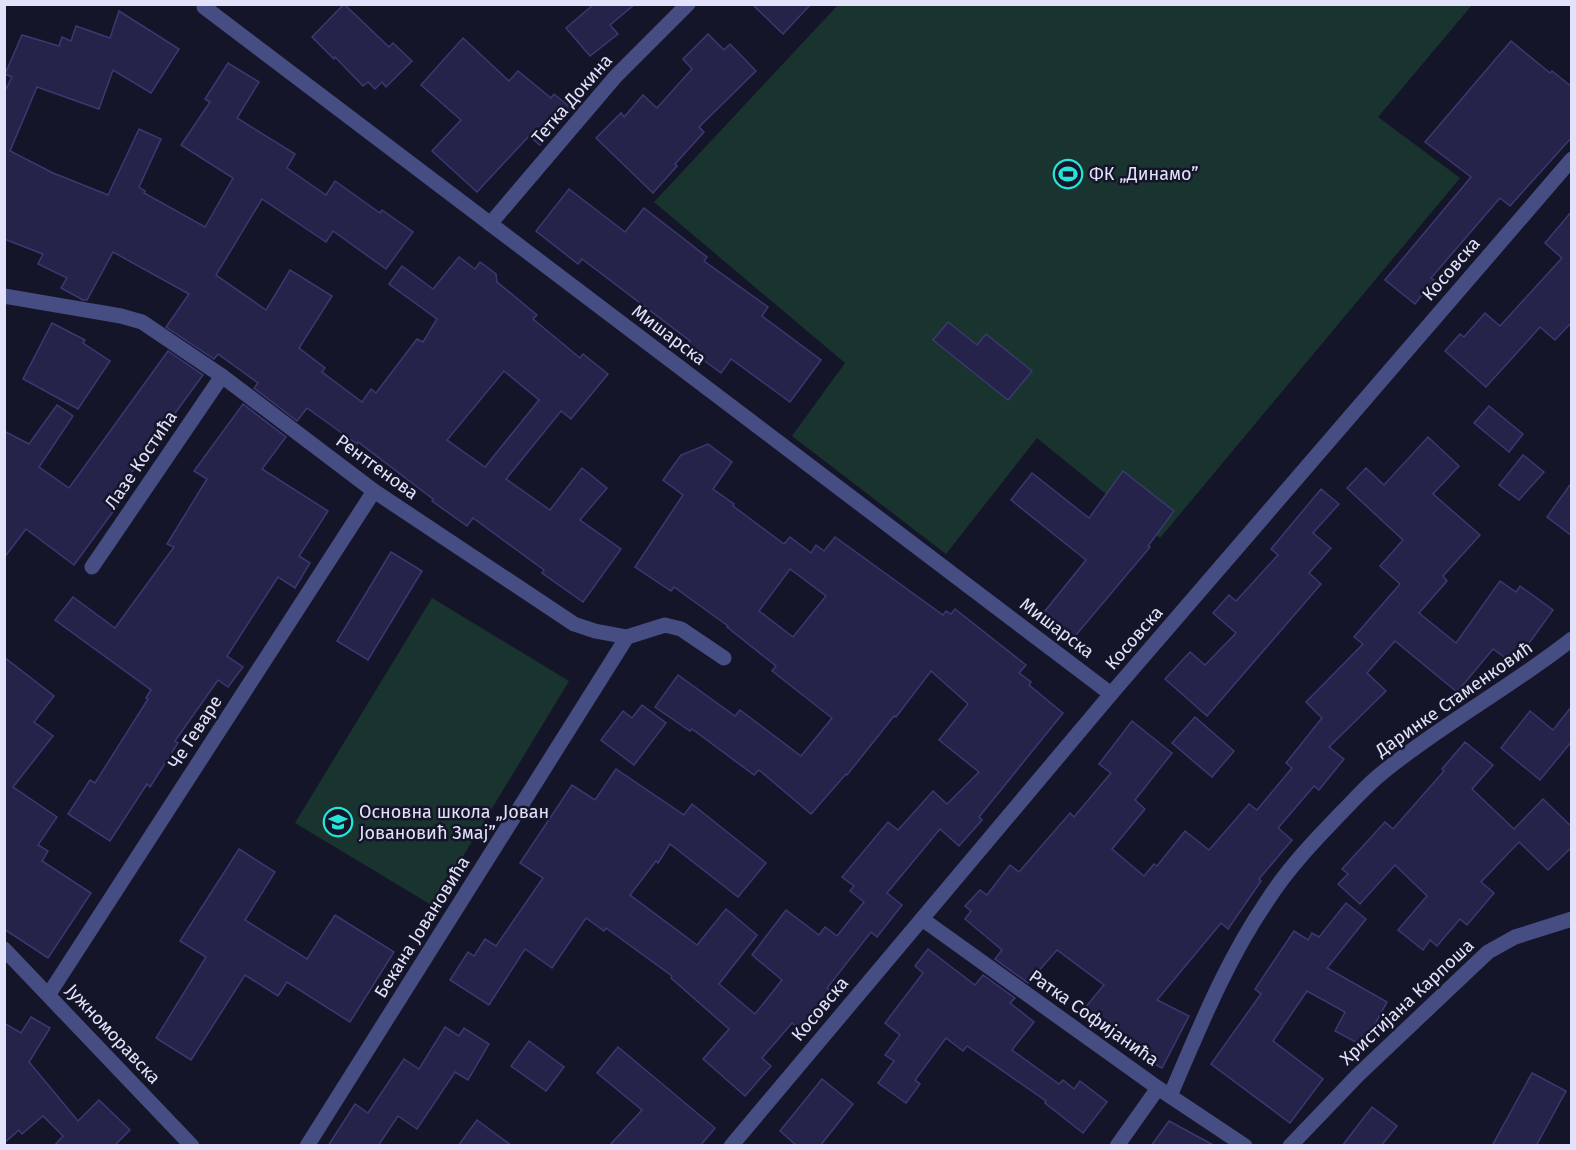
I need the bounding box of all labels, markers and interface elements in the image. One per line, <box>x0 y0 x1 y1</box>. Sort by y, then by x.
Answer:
street label: Тетка Докина <box>527 50 617 148</box>
sports icon: ФК „Динамо” <box>1052 158 1084 190</box>
place label: ФК „Динамо” <box>1089 163 1199 185</box>
street label: Косовска <box>1417 233 1485 305</box>
street label: Мишарска <box>628 300 710 370</box>
street label: Лазе Костића <box>100 407 182 513</box>
street label: Рентгенова <box>331 430 423 504</box>
street label: Мишарска <box>1016 593 1098 663</box>
street label: Косовска <box>1100 602 1168 674</box>
street label: Даринке Стаменковић <box>1370 636 1537 762</box>
street label: Че Геваре <box>163 691 227 773</box>
place label: Основна школа „Јован Јовановић Змај” <box>359 801 549 844</box>
school or university icon: Основна школа „Јован Јовановић Змај” <box>322 806 354 838</box>
street label: Бекана Јовановића <box>370 852 474 1002</box>
street label: Христијана Карпоша <box>1335 934 1479 1070</box>
street label: Ратка Софијанића <box>1025 965 1163 1071</box>
street label: Косовска <box>787 972 853 1046</box>
street label: Јужноморавска <box>61 979 165 1089</box>

